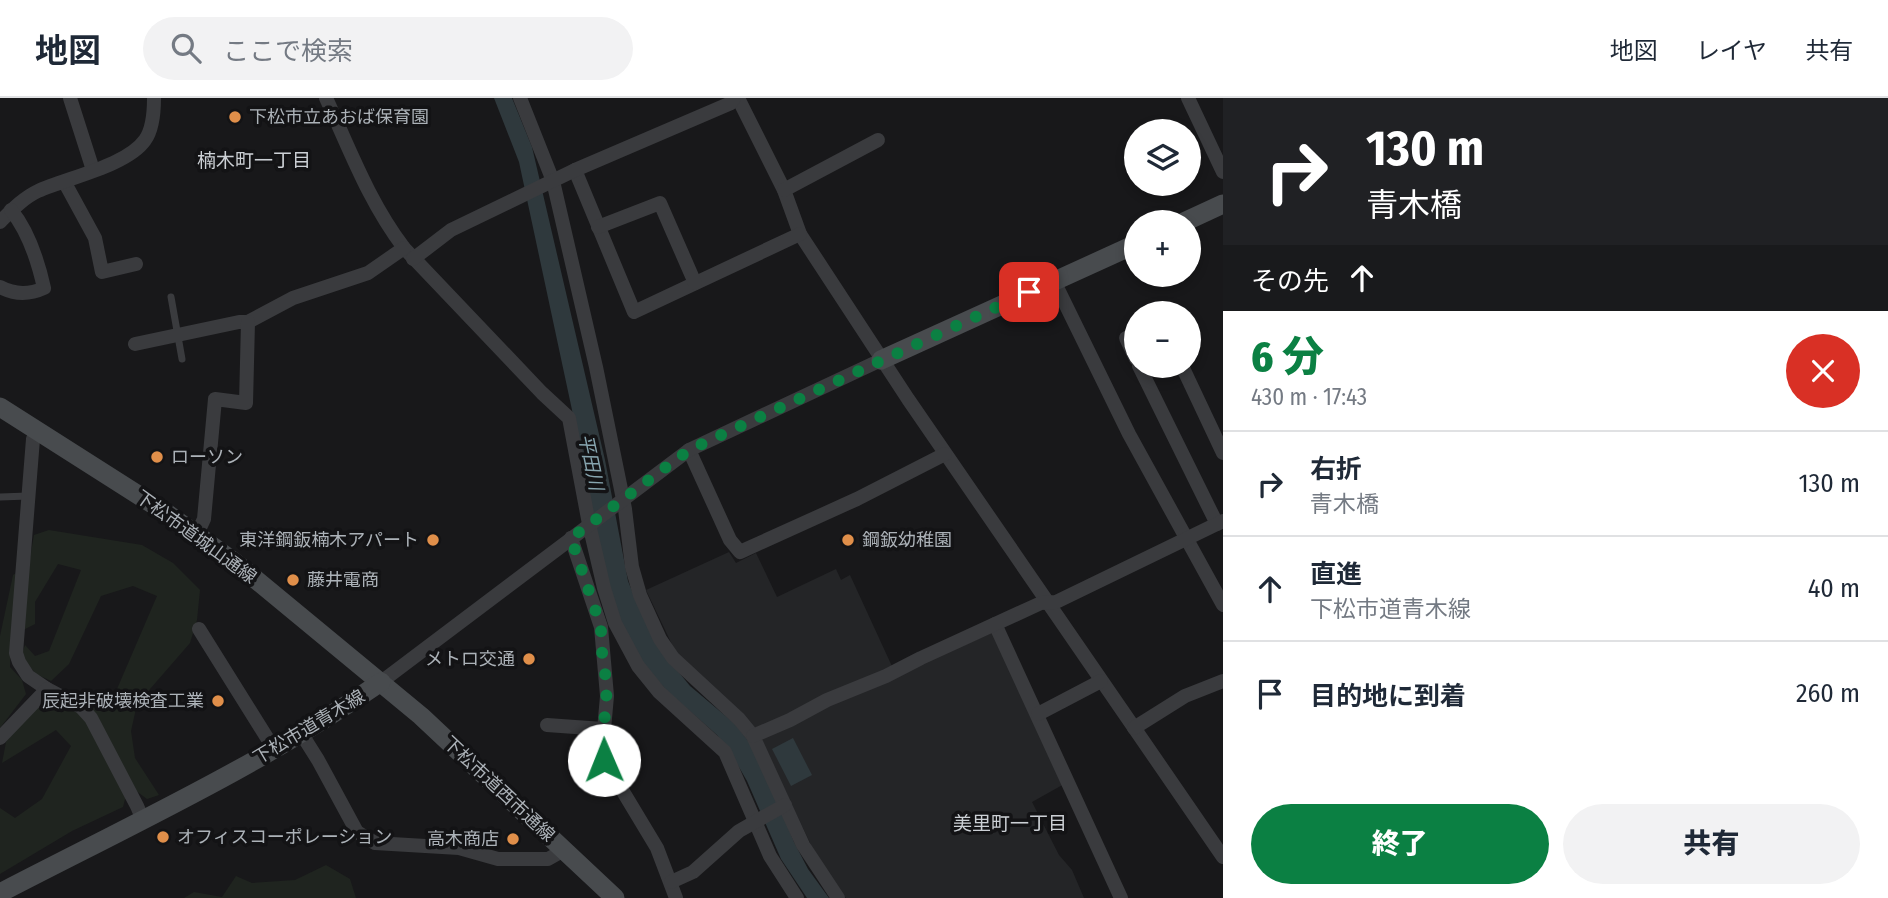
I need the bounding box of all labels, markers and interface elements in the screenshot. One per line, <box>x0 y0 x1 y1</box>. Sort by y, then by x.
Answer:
search box <box>143 17 633 80</box>
icon: search <box>167 29 205 67</box>
text: 地図 <box>35 31 101 71</box>
text: ここで検索 <box>223 36 353 67</box>
text: 地図 <box>1610 37 1658 65</box>
text: レイヤ <box>1696 37 1767 65</box>
text: 共有 <box>1805 37 1853 65</box>
place label: 下松市立あおば保育園 <box>249 106 429 128</box>
marker: 下松市立あおば保育園 <box>227 109 243 125</box>
map controls <box>1124 119 1201 378</box>
button: layers <box>1124 119 1201 196</box>
text: 130 m <box>1366 119 1484 178</box>
icon: right <box>1251 126 1342 217</box>
district label: 楠木町一丁目 <box>197 149 311 172</box>
text: 青木橋 <box>1366 186 1462 224</box>
button: + <box>1124 210 1201 287</box>
icon: ahead <box>1343 259 1381 297</box>
pin <box>999 262 1059 322</box>
text: その先 <box>1251 266 1329 297</box>
icon: arrive <box>1010 273 1048 311</box>
button: − <box>1124 301 1201 378</box>
text: 6 分 <box>1251 332 1324 382</box>
button: close <box>1786 334 1860 408</box>
text: 430 m · 17:43 <box>1251 383 1367 411</box>
water label: 平田川 <box>574 432 609 494</box>
place label: ローソン <box>171 446 243 468</box>
marker: ローソン <box>149 449 165 465</box>
text: 右折 <box>1310 454 1362 485</box>
icon: right <box>1251 465 1289 503</box>
text: 130 m <box>1798 468 1860 499</box>
street label: 下松市道城山通線 <box>131 486 261 588</box>
text: 青木橋 <box>1310 490 1379 518</box>
place label: 東洋鋼鈑楠木アパート <box>239 529 419 551</box>
place label: 鋼鈑幼稚園 <box>862 529 952 551</box>
marker: 東洋鋼鈑楠木アパート <box>425 532 441 548</box>
marker: 鋼鈑幼稚園 <box>840 532 856 548</box>
text: 直進 <box>1310 559 1362 590</box>
place label: 藤井電商 <box>307 569 379 591</box>
icon: ahead <box>1251 570 1289 608</box>
marker: 藤井電商 <box>285 572 301 588</box>
text: 40 m <box>1808 573 1860 604</box>
text: 下松市道青木線 <box>1310 595 1471 623</box>
place label: メトロ交通 <box>425 648 515 670</box>
marker: メトロ交通 <box>521 651 537 667</box>
icon: arrive <box>1251 675 1289 713</box>
text: 260 m <box>1796 678 1860 709</box>
text: 目的地に到着 <box>1310 681 1466 712</box>
street label: 下松市道青木線 <box>249 685 369 769</box>
place label: 辰起非破壊検査工業 <box>42 690 204 712</box>
marker: 辰起非破壊検査工業 <box>210 693 226 709</box>
position arrow <box>567 723 641 797</box>
street label: 下松市道西市通線 <box>439 732 559 846</box>
button: 終了 <box>1251 804 1549 884</box>
button: 共有 <box>1563 804 1860 884</box>
district label: 美里町一丁目 <box>953 812 1067 835</box>
place label: オフィスコーポレーション <box>177 826 392 848</box>
place label: 高木商店 <box>427 828 499 850</box>
marker: オフィスコーポレーション <box>155 829 171 845</box>
marker: 高木商店 <box>505 831 521 847</box>

